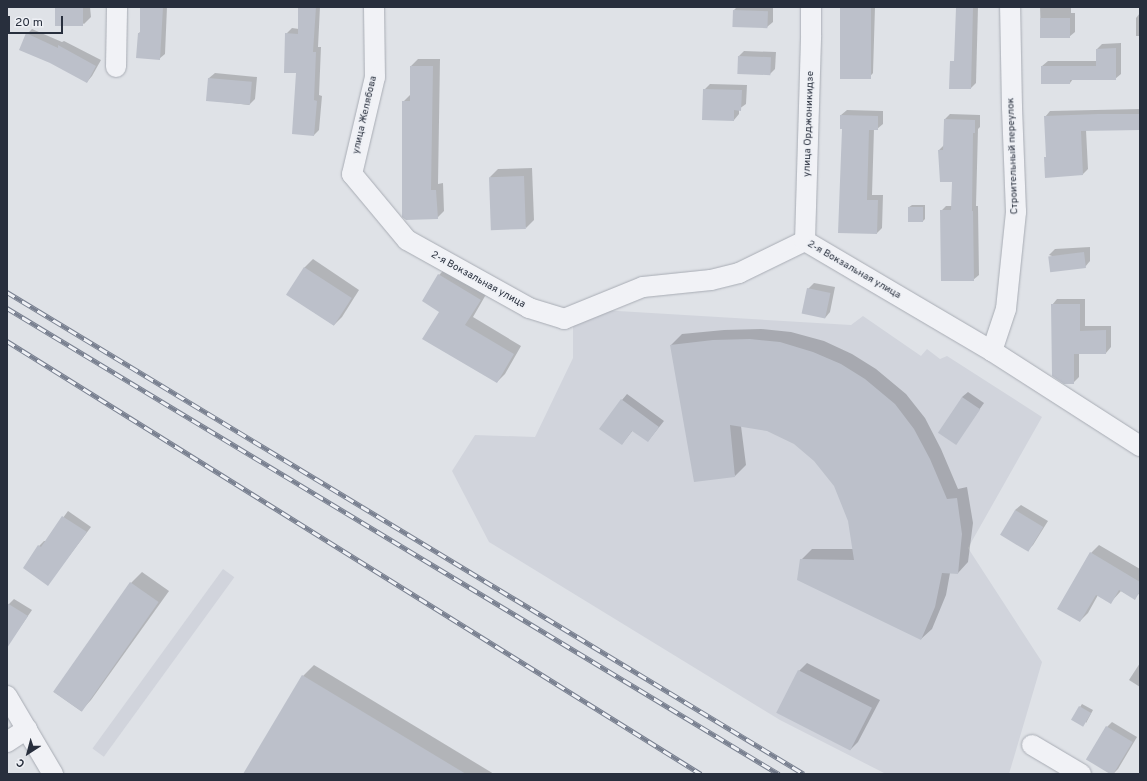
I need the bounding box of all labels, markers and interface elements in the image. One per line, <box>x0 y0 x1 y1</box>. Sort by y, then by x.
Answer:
scale bar <box>10 8 65 34</box>
text: 20 m <box>15 15 43 31</box>
street label: улица Орджоникидзе <box>801 71 817 177</box>
street label: улица Желябова <box>350 75 380 155</box>
street label: Строительный переулок <box>1005 97 1021 215</box>
street label: 2-я Вокзальная улица <box>805 238 903 302</box>
street label: 2-я Вокзальная улица <box>429 249 527 311</box>
north arrow <box>8 733 48 773</box>
text: С <box>14 755 28 770</box>

